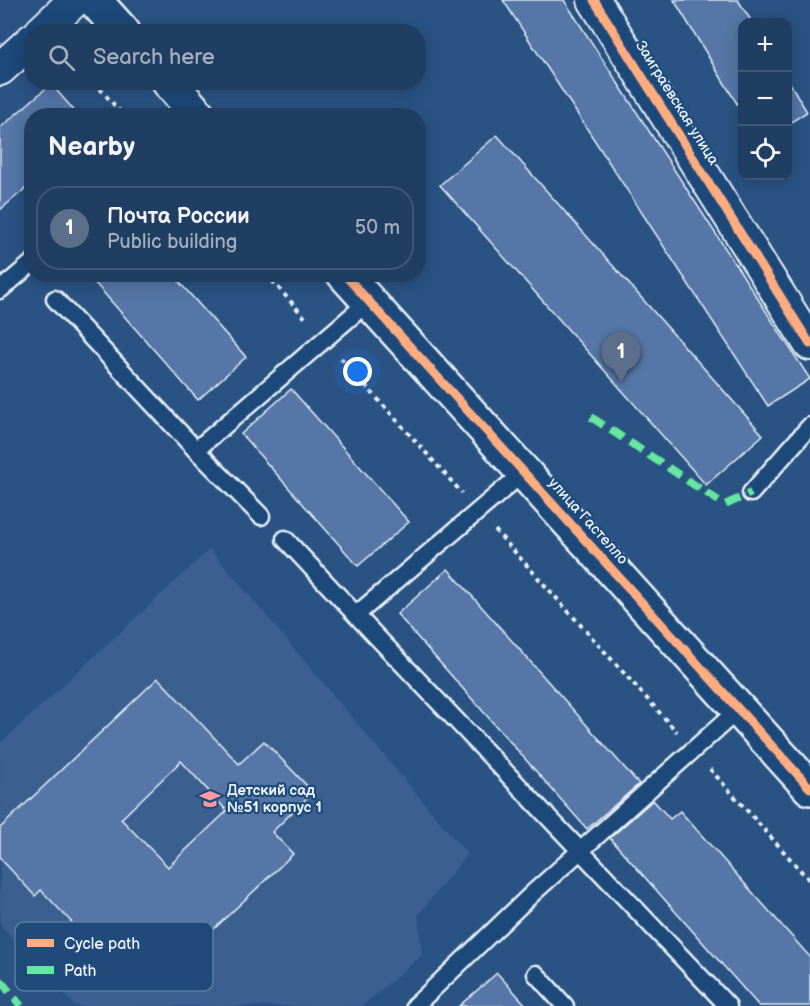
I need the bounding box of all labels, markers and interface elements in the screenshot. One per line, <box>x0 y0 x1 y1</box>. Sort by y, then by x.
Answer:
map controls <box>738 18 792 180</box>
button: + <box>738 18 792 72</box>
search box <box>24 24 426 90</box>
street label: Заиграевская улица <box>631 37 723 169</box>
icon: search <box>45 41 78 74</box>
text: Search here <box>93 44 215 71</box>
button: − <box>738 72 792 126</box>
button: locate <box>738 126 792 180</box>
text: Nearby <box>48 132 135 163</box>
text: Почта России <box>107 203 250 230</box>
text: 1 <box>65 216 74 240</box>
text: 50 m <box>355 216 400 240</box>
text: Public building <box>107 230 237 254</box>
pin: 1 <box>602 332 640 382</box>
your location <box>343 357 372 386</box>
street label: улица Гастелло <box>544 474 632 568</box>
place label: Детский сад №51 корпус 1 <box>227 781 322 817</box>
school or university icon: Детский сад №51 корпус 1 <box>198 787 222 811</box>
legend <box>15 922 213 991</box>
text: Cycle path <box>64 935 140 954</box>
text: Path <box>64 962 96 981</box>

